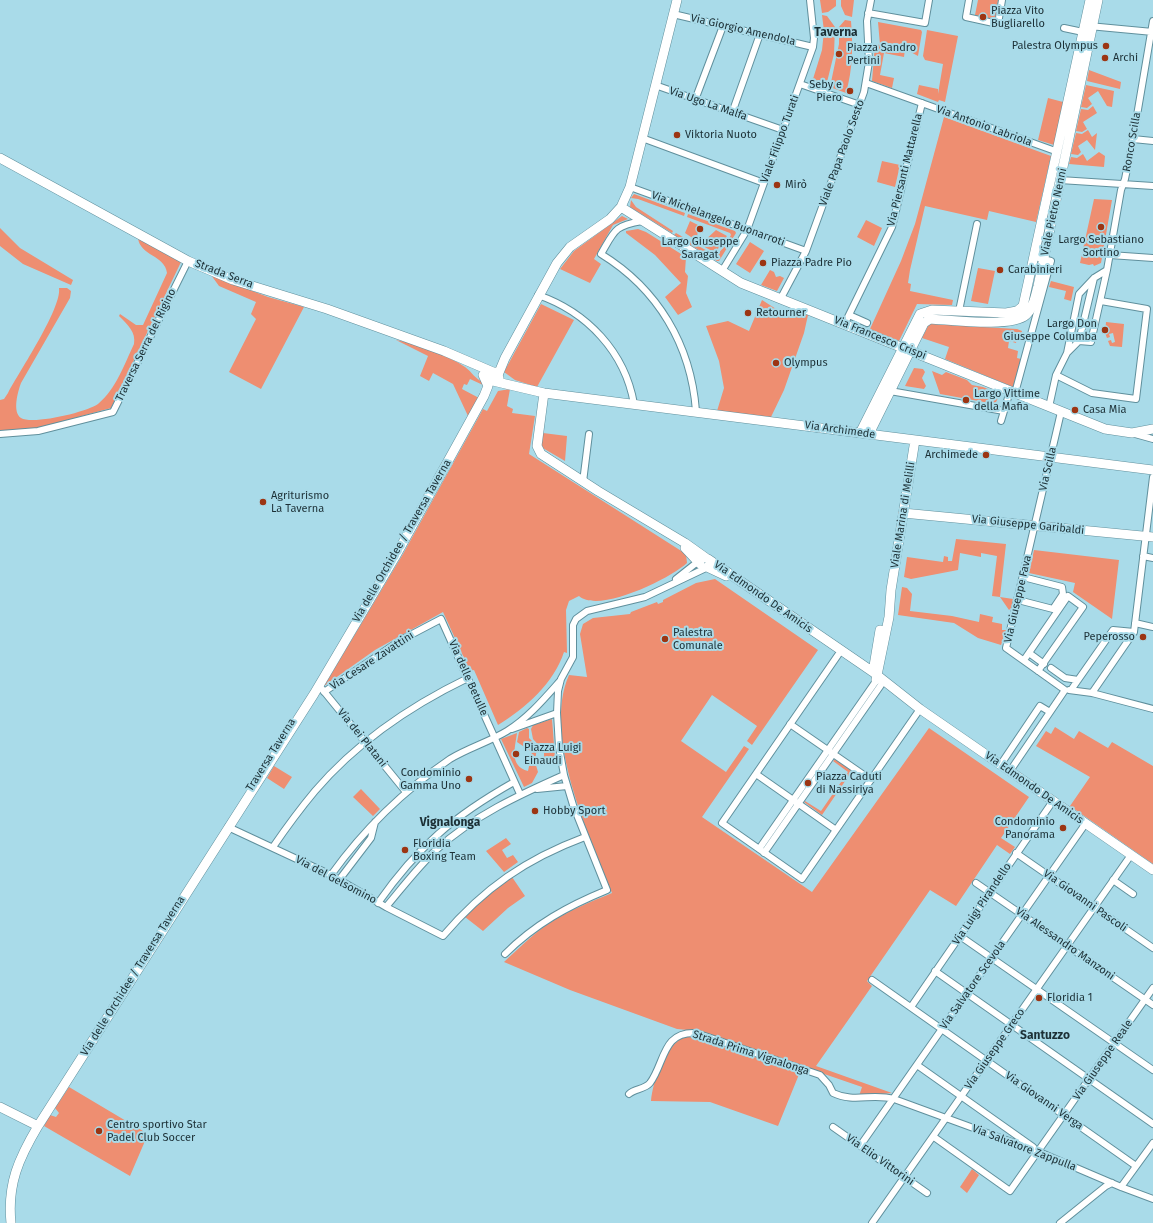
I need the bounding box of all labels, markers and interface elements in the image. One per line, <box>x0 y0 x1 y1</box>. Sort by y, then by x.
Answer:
place label: Piazza Vito Bugliarello <box>991 4 1045 30</box>
street label: Via Giorgio Amendola <box>689 12 797 48</box>
marker: Piazza Vito Bugliarello <box>978 12 988 22</box>
district label: Taverna <box>814 26 858 40</box>
place label: Palestra Olympus <box>1012 39 1098 53</box>
place label: Piazza Sandro Pertini <box>847 41 916 67</box>
marker: Palestra Olympus <box>1101 41 1111 51</box>
marker: Piazza Sandro Pertini <box>834 49 844 59</box>
place label: Archi <box>1113 51 1138 65</box>
marker: Archi <box>1100 53 1110 63</box>
place label: Seby e Piero <box>809 78 842 104</box>
street label: Via Ugo La Malfa <box>667 84 749 124</box>
marker: Seby e Piero <box>845 86 855 96</box>
street label: Viale Filippo Turati <box>758 93 802 185</box>
street label: Viale Papa Paolo Sesto <box>817 98 867 208</box>
street label: Via Antonio Labriola <box>934 103 1034 149</box>
street label: Ronco Scilla <box>1120 111 1144 173</box>
street label: Via Piersanti Mattarella <box>885 112 925 228</box>
place label: Viktoria Nuoto <box>685 128 757 142</box>
marker: Viktoria Nuoto <box>672 130 682 140</box>
street label: Viale Pietro Nenni <box>1038 167 1070 257</box>
place label: Mirò <box>785 178 807 192</box>
marker: Mirò <box>772 180 782 190</box>
street label: Via Michelangelo Buonarroti <box>650 189 786 249</box>
marker: Largo Sebastiano Sortino <box>1096 222 1106 232</box>
marker: Largo Giuseppe Saragat <box>695 224 705 234</box>
place label: Largo Sebastiano Sortino <box>1058 233 1144 259</box>
place label: Largo Giuseppe Saragat <box>662 235 738 261</box>
place label: Piazza Padre Pio <box>771 256 852 270</box>
street label: Strada Serra <box>193 257 255 291</box>
marker: Piazza Padre Pio <box>758 258 768 268</box>
place label: Carabinieri <box>1008 263 1062 277</box>
marker: Carabinieri <box>995 265 1005 275</box>
street label: Traversa Serra del Rigino <box>113 287 179 403</box>
place label: Retourner <box>756 306 806 320</box>
marker: Retourner <box>743 308 753 318</box>
street label: Via Francesco Crispi <box>832 314 928 362</box>
place label: Largo Don Giuseppe Columba <box>1004 317 1097 343</box>
marker: Largo Don Giuseppe Columba <box>1100 325 1110 335</box>
place label: Olympus <box>784 356 828 370</box>
marker: Olympus <box>771 358 781 368</box>
place label: Largo Vittime della Mafia <box>974 387 1040 413</box>
marker: Largo Vittime della Mafia <box>961 395 971 405</box>
place label: Casa Mia <box>1083 403 1126 417</box>
marker: Casa Mia <box>1070 405 1080 415</box>
street label: Via Archimede <box>804 419 876 441</box>
street label: Via Scilla <box>1037 446 1059 492</box>
place label: Archimede <box>925 448 978 462</box>
marker: Archimede <box>981 450 991 460</box>
street label: Via delle Orchidee / Traversa Taverna <box>350 457 454 625</box>
street label: Viale Marina di Melilli <box>888 461 918 569</box>
place label: Agriturismo La Taverna <box>271 489 329 515</box>
marker: Agriturismo La Taverna <box>258 497 268 507</box>
street label: Via Giuseppe Garibaldi <box>971 513 1085 537</box>
street label: Via Giuseppe Fava <box>1002 554 1034 644</box>
street label: Via Edmondo De Amicis <box>711 558 815 636</box>
place label: Palestra Comunale <box>673 626 723 652</box>
street label: Via Cesare Zavattini <box>328 629 416 693</box>
place label: Peperosso <box>1083 630 1135 644</box>
marker: Peperosso <box>1138 632 1148 642</box>
marker: Palestra Comunale <box>660 634 670 644</box>
street label: Via delle Betulle <box>445 638 491 718</box>
street label: Via dei Platani <box>334 706 390 770</box>
street label: Traversa Taverna <box>243 716 299 794</box>
place label: Piazza Luigi Einaudi <box>524 741 581 767</box>
marker: Piazza Luigi Einaudi <box>511 749 521 759</box>
street label: Via Edmondo De Amicis <box>982 749 1086 827</box>
place label: Condominio Gamma Uno <box>400 766 461 792</box>
place label: Piazza Caduti di Nassiriya <box>816 770 882 796</box>
marker: Condominio Gamma Uno <box>464 774 474 784</box>
marker: Piazza Caduti di Nassiriya <box>803 778 813 788</box>
place label: Hobby Sport <box>543 804 605 818</box>
marker: Hobby Sport <box>530 806 540 816</box>
place label: Condominio Panorama <box>995 815 1055 841</box>
district label: Vignalonga <box>420 816 480 830</box>
marker: Condominio Panorama <box>1058 823 1068 833</box>
place label: Floridia Boxing Team <box>413 837 476 863</box>
marker: Floridia Boxing Team <box>400 845 410 855</box>
street label: Via del Gelsomino <box>293 853 379 907</box>
street label: Via Luigi Pirandello <box>950 861 1014 947</box>
street label: Via Giovanni Pascoli <box>1041 867 1129 935</box>
street label: Via delle Orchidee / Traversa Taverna <box>78 894 188 1058</box>
street label: Via Alessandro Manzoni <box>1013 905 1117 983</box>
street label: Via Salvatore Scevola <box>937 938 1009 1032</box>
place label: Floridia 1 <box>1047 991 1093 1005</box>
marker: Floridia 1 <box>1034 993 1044 1003</box>
street label: Via Giuseppe Greco <box>962 1006 1028 1092</box>
street label: Via Giuseppe Reale <box>1070 1017 1136 1103</box>
street label: Strada Prima Vignalonga <box>691 1028 811 1078</box>
district label: Santuzzo <box>1020 1029 1070 1043</box>
street label: Via Giovanni Verga <box>1003 1069 1085 1133</box>
place label: Centro sportivo Star Padel Club Soccer <box>107 1118 207 1144</box>
street label: Via Salvatore Zappulla <box>970 1122 1078 1174</box>
marker: Centro sportivo Star Padel Club Soccer <box>94 1126 104 1136</box>
street label: Via Elio Vittorini <box>843 1132 917 1188</box>

